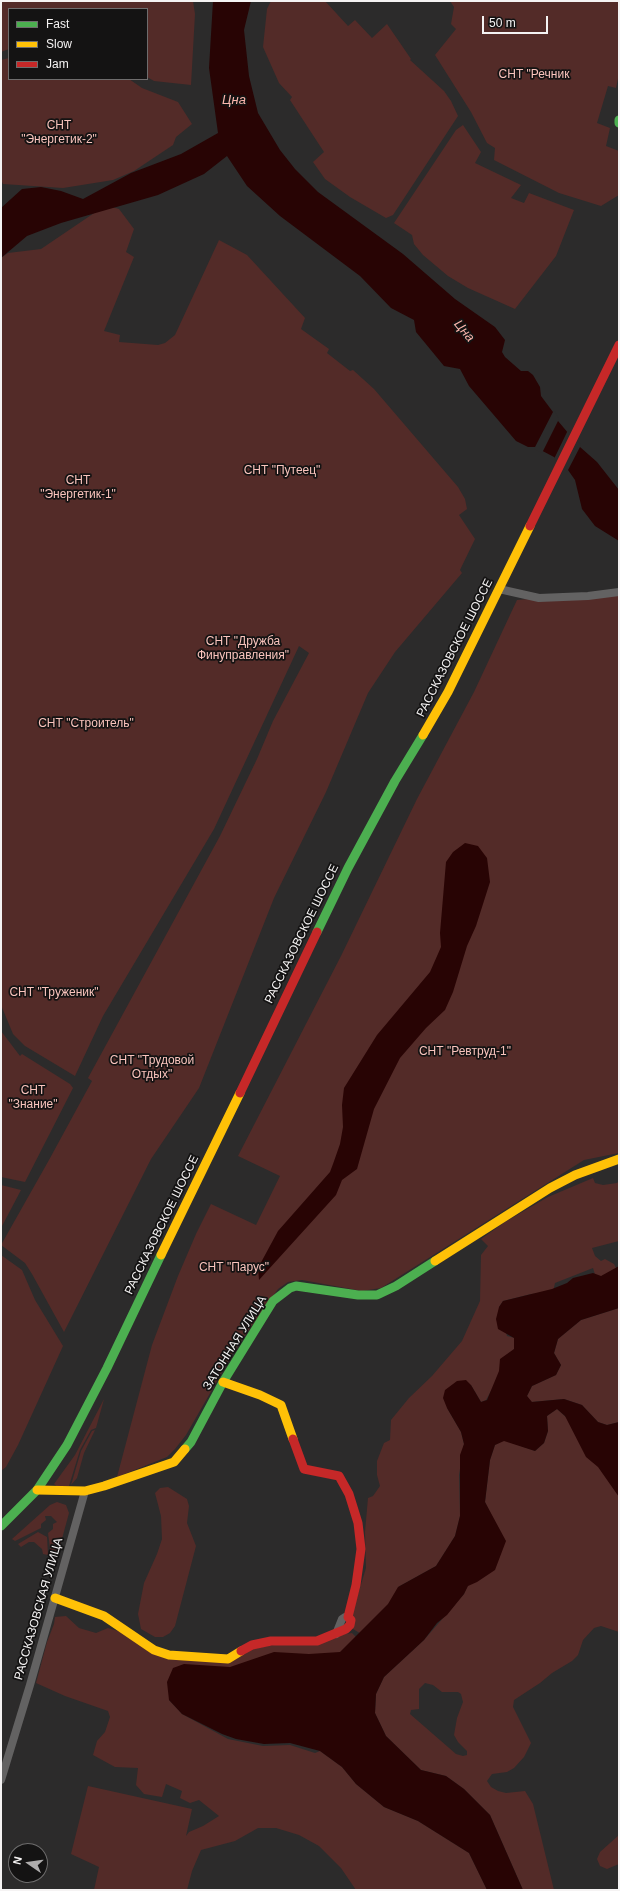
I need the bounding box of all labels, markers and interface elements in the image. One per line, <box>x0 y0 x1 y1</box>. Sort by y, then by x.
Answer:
legend <box>8 8 148 80</box>
scale bar <box>484 8 550 34</box>
text: 50 m <box>489 16 516 30</box>
text: Fast <box>46 17 69 31</box>
text: Slow <box>46 37 72 51</box>
text: Jam <box>46 57 69 71</box>
park label: СНТ "Речник <box>499 68 569 82</box>
water label: Цна <box>222 92 246 108</box>
park label: СНТ "Энергетик-2" <box>21 119 97 147</box>
water label: Цна <box>450 317 478 345</box>
park label: СНТ "Путеец" <box>244 464 320 478</box>
park label: СНТ "Энергетик-1" <box>40 474 116 502</box>
street label: РАССКАЗОВСКОЕ ШОССЕ <box>414 577 496 719</box>
park label: СНТ "Дружба Финуправления" <box>197 635 289 663</box>
park label: СНТ "Строитель" <box>38 717 134 731</box>
street label: РАССКАЗОВСКОЕ ШОССЕ <box>262 862 342 1006</box>
park label: СНТ "Труженик" <box>9 986 99 1000</box>
park label: СНТ "Ревтруд-1" <box>419 1045 511 1059</box>
park label: СНТ "Трудовой Отдых" <box>110 1054 194 1082</box>
park label: СНТ "Знание" <box>8 1084 58 1112</box>
street label: РАССКАЗОВСКОЕ ШОССЕ <box>122 1153 202 1297</box>
park label: СНТ "Парус" <box>199 1261 269 1275</box>
street label: ЗАТОННАЯ УЛИЦА <box>200 1293 270 1393</box>
street label: РАССКАЗОВСКАЯ УЛИЦА <box>12 1536 66 1682</box>
north arrow <box>8 1843 48 1883</box>
text: N <box>11 1855 24 1866</box>

